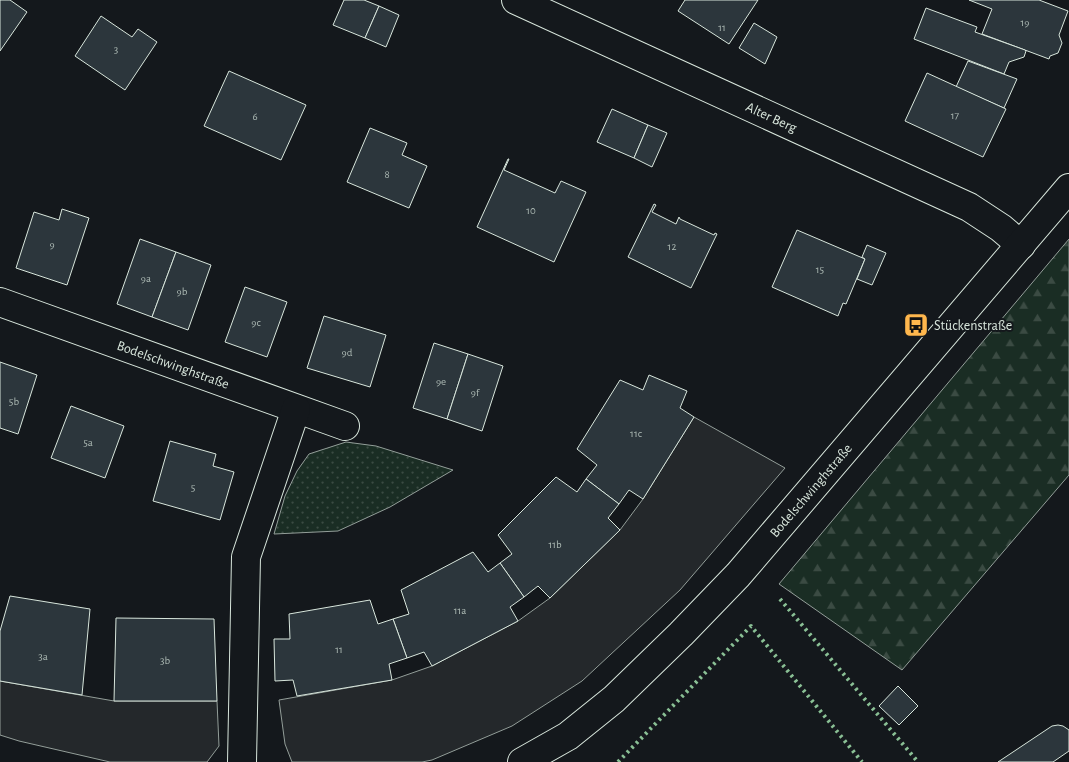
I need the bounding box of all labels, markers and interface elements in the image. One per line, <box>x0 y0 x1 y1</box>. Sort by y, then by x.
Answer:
house number: 19 <box>1021 17 1029 28</box>
house number: 11 <box>718 22 726 33</box>
house number: 3 <box>114 44 119 55</box>
street label: Alter Berg <box>744 100 799 135</box>
house number: 17 <box>951 110 960 121</box>
house number: 6 <box>252 111 258 122</box>
house number: 8 <box>384 169 390 180</box>
house number: 10 <box>526 205 536 216</box>
house number: 9 <box>49 239 55 250</box>
house number: 12 <box>668 241 676 252</box>
house number: 15 <box>816 264 825 275</box>
house number: 9a <box>141 273 151 284</box>
house number: 9b <box>177 286 188 297</box>
bus stop icon: Stückenstraße <box>903 312 929 338</box>
house number: 9c <box>251 317 261 328</box>
place label: Stückenstraße <box>934 319 1012 333</box>
street label: Bodelschwinghstraße <box>115 339 231 392</box>
house number: 9d <box>342 347 353 358</box>
house number: 9e <box>436 376 446 387</box>
house number: 9f <box>471 387 480 398</box>
house number: 5b <box>9 396 19 407</box>
house number: 11c <box>630 428 643 439</box>
house number: 5a <box>83 437 93 448</box>
street label: Bodelschwinghstraße <box>768 441 855 540</box>
house number: 5 <box>191 482 196 493</box>
house number: 11b <box>548 539 562 550</box>
house number: 11a <box>454 605 466 616</box>
house number: 11 <box>335 644 343 655</box>
house number: 3a <box>38 651 48 662</box>
house number: 3b <box>160 655 170 666</box>

